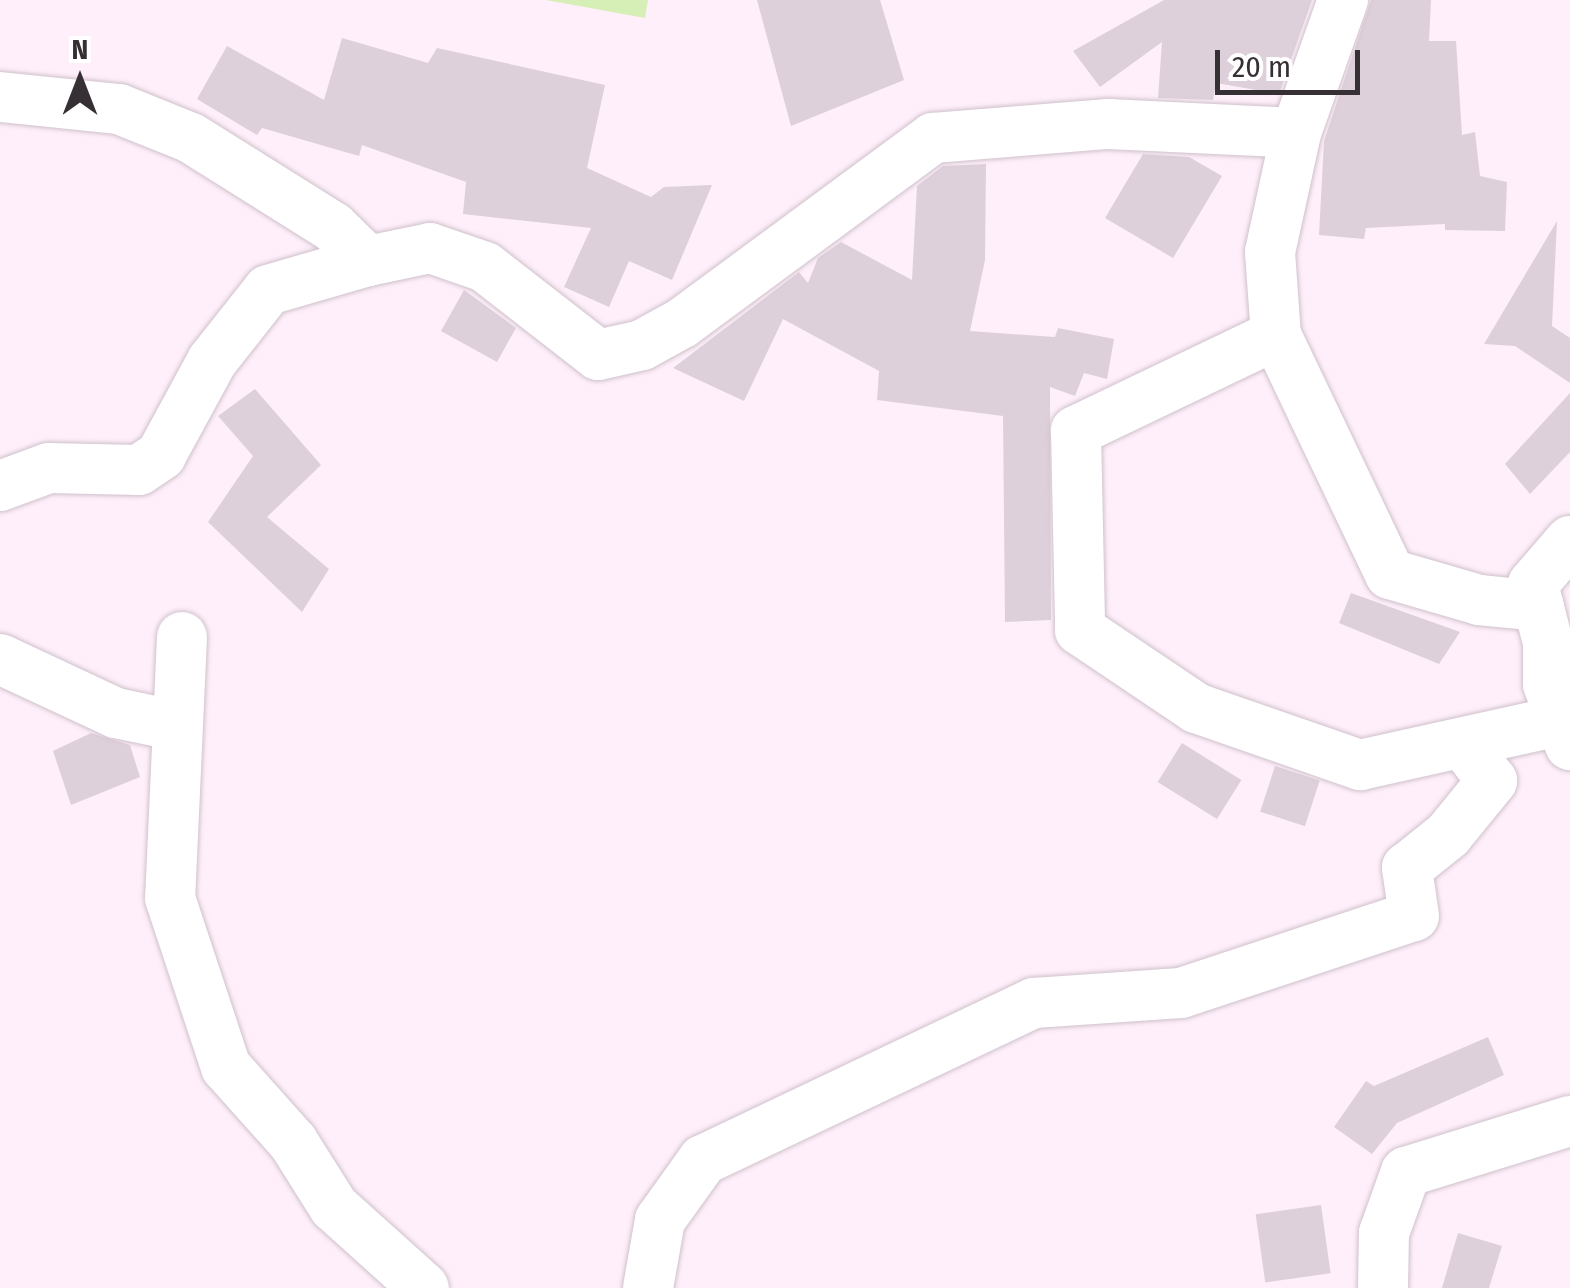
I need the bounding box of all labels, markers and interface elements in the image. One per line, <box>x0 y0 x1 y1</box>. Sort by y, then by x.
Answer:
north arrow <box>30 30 130 130</box>
scale bar <box>1220 30 1365 92</box>
text: N <box>72 33 88 66</box>
text: 20 m <box>1232 49 1291 85</box>

